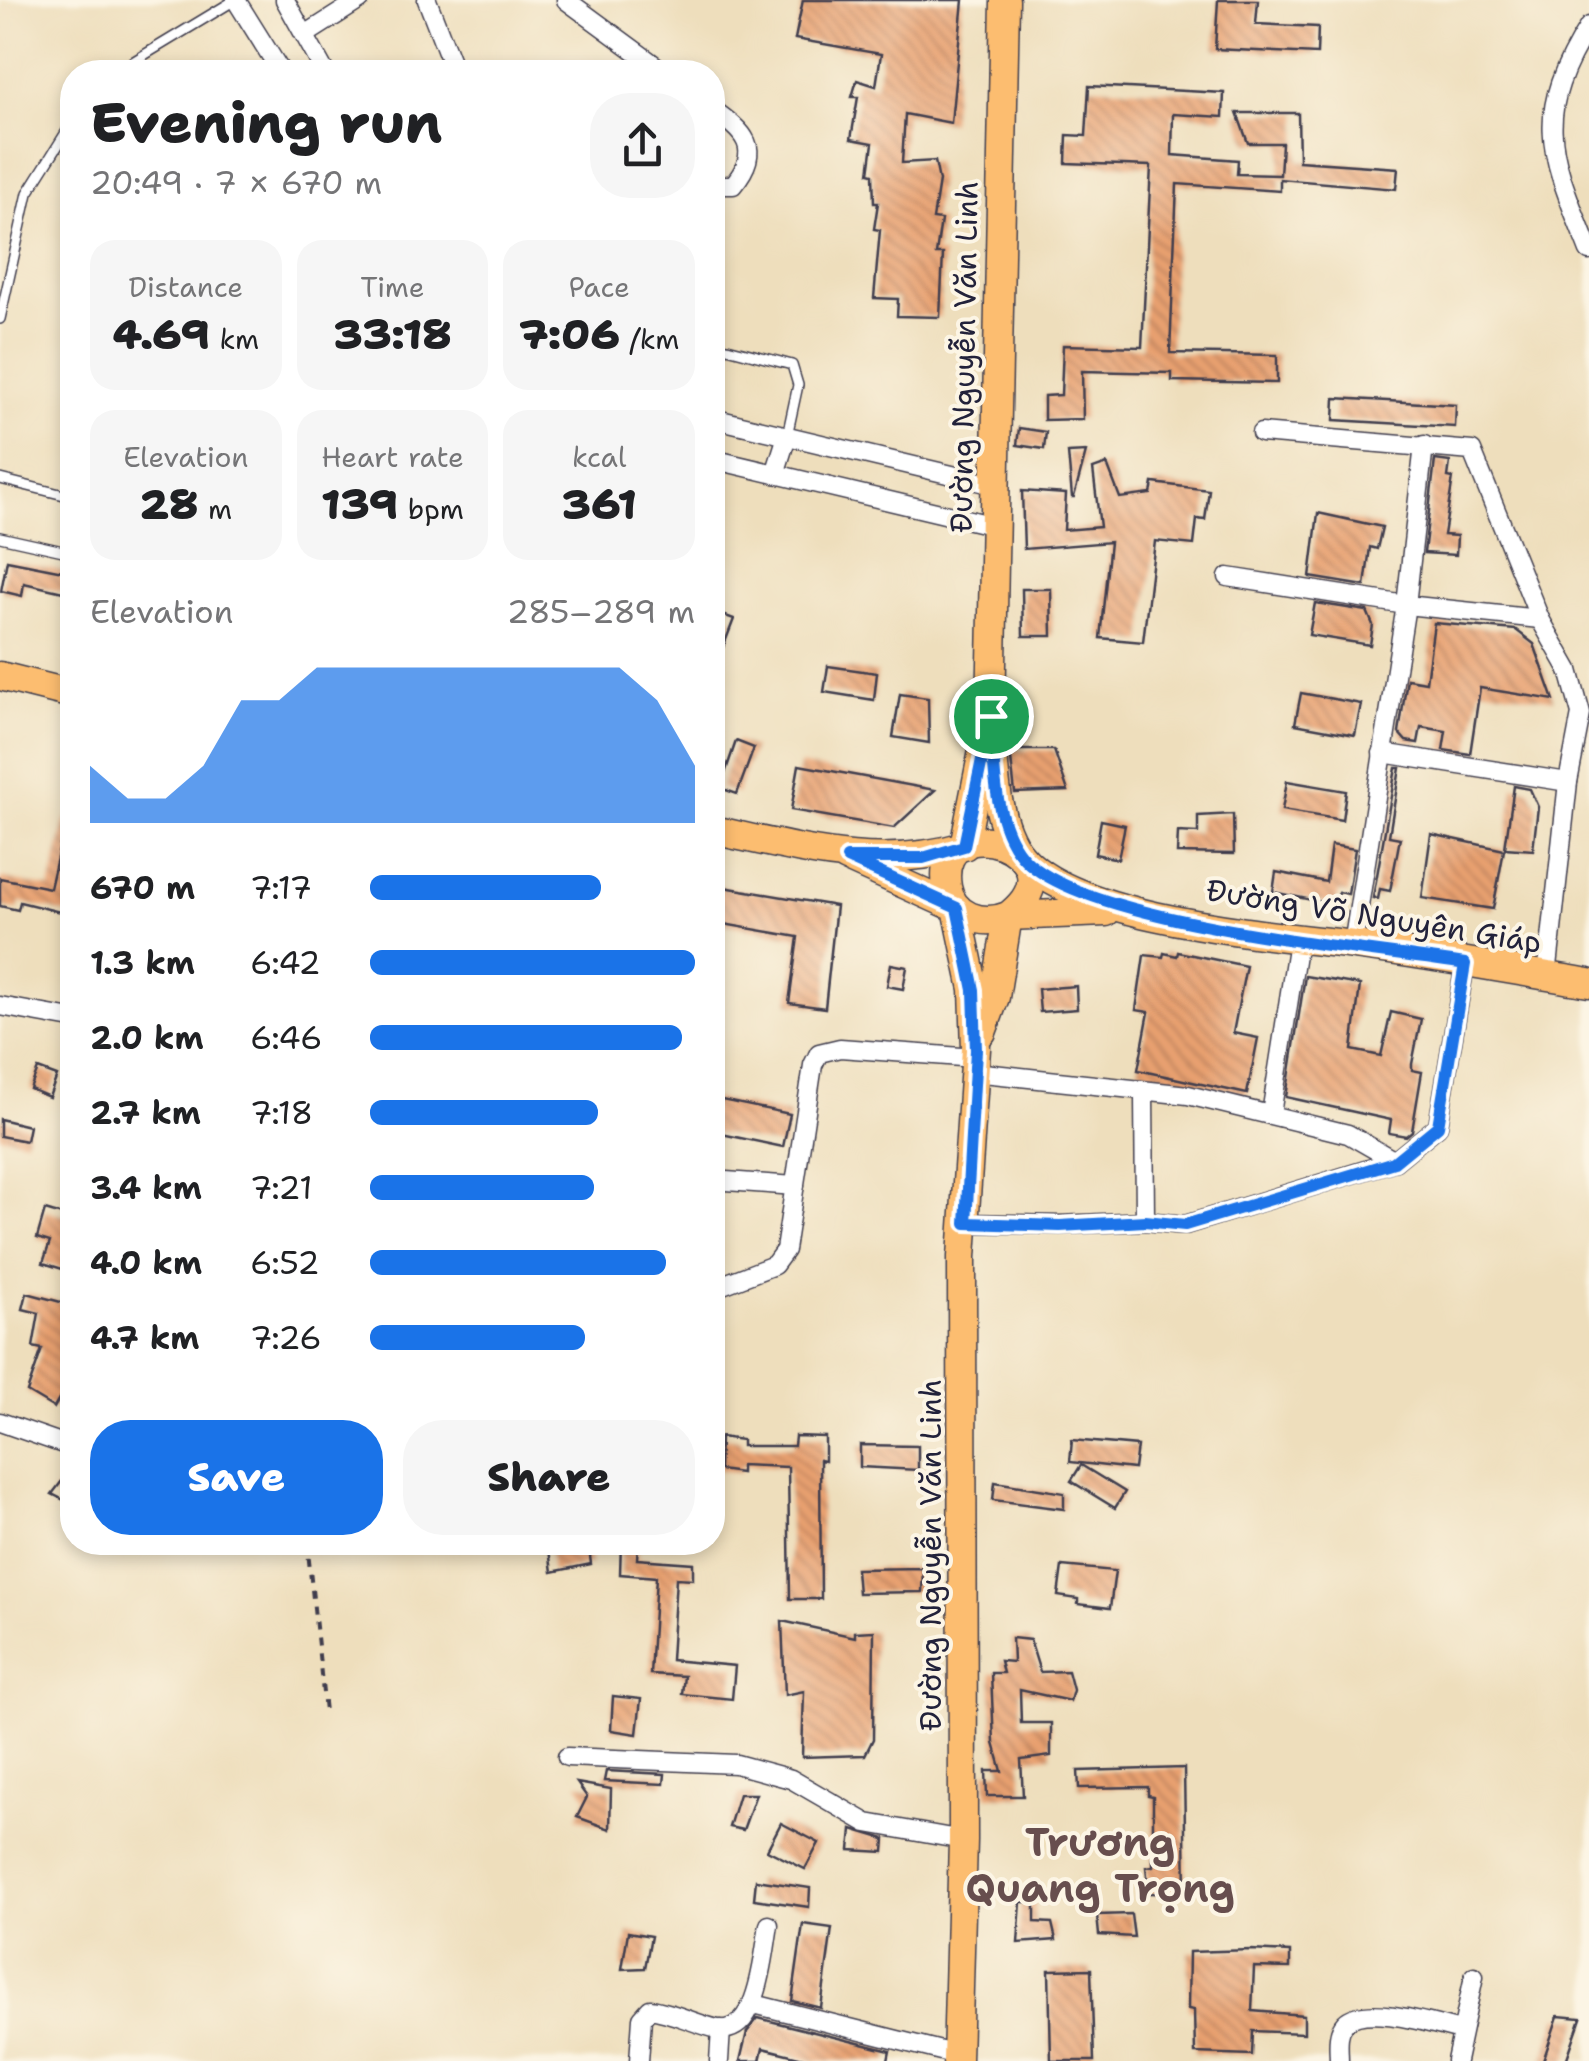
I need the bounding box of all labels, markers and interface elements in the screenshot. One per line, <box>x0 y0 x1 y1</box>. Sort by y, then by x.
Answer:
text: Evening run <box>90 86 442 160</box>
button: share <box>590 93 695 198</box>
text: 20:49 · 7 × 670 m <box>90 161 382 204</box>
street label: Đường Nguyễn Văn Linh <box>940 181 988 533</box>
text: Distance <box>128 268 243 306</box>
text: Time <box>360 268 425 306</box>
text: Pace <box>568 268 630 306</box>
text: 4.69 <box>113 306 210 362</box>
text: 33:18 <box>333 306 452 362</box>
text: 7:06 <box>519 306 620 362</box>
text: km <box>210 320 259 358</box>
text: /km <box>620 320 679 358</box>
text: Elevation <box>123 438 248 476</box>
text: Heart rate <box>321 438 464 476</box>
text: kcal <box>572 438 626 476</box>
text: 28 <box>140 476 198 532</box>
text: 139 <box>321 476 398 532</box>
text: 361 <box>562 476 637 532</box>
text: m <box>198 490 232 528</box>
text: bpm <box>398 490 464 528</box>
text: Elevation <box>90 590 233 633</box>
text: 285–289 m <box>507 590 695 633</box>
pin <box>949 674 1034 759</box>
icon: arrive <box>964 689 1019 744</box>
text: 670 m <box>90 866 195 909</box>
text: 7:17 <box>250 866 312 909</box>
street label: Đường Võ Nguyên Giáp <box>1203 869 1545 963</box>
text: 1.3 km <box>90 941 195 984</box>
text: 6:42 <box>250 941 321 984</box>
text: 2.0 km <box>90 1016 204 1059</box>
text: 6:46 <box>250 1016 322 1059</box>
text: 2.7 km <box>90 1091 201 1134</box>
text: 7:18 <box>250 1091 313 1134</box>
text: 3.4 km <box>90 1166 202 1209</box>
text: 7:21 <box>250 1166 313 1209</box>
text: 4.0 km <box>90 1241 202 1284</box>
text: 6:52 <box>250 1241 320 1284</box>
text: 4.7 km <box>90 1316 199 1359</box>
text: 7:26 <box>250 1316 322 1359</box>
street label: Đường Nguyễn Văn Linh <box>910 1379 951 1731</box>
button: Save <box>90 1420 383 1535</box>
button: Share <box>403 1420 695 1535</box>
district label: Trương Quang Trọng <box>965 1815 1235 1915</box>

